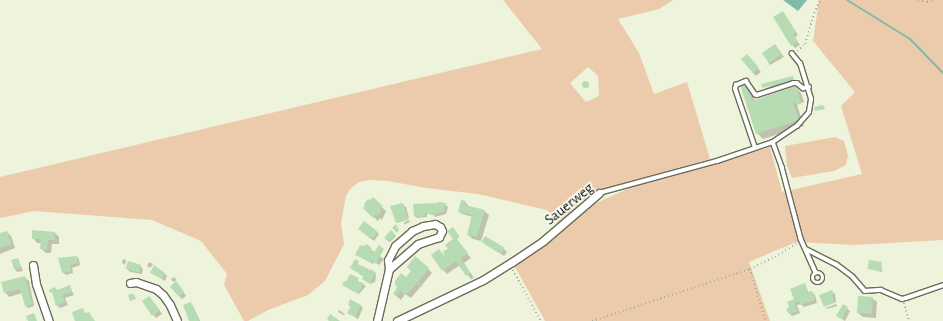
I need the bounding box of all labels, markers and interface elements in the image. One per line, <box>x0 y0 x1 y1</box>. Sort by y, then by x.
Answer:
street label: Sauerweg <box>541 179 597 229</box>

